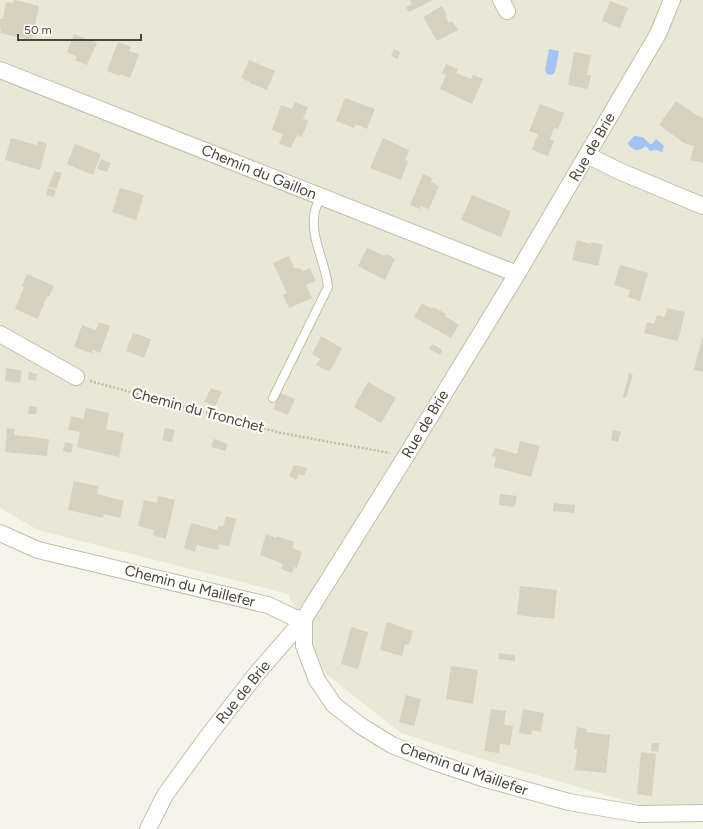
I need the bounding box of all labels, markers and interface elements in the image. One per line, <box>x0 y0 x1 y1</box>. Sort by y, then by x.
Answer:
scale bar <box>18 16 141 42</box>
text: 50 m <box>24 23 52 37</box>
street label: Rue de Brie <box>565 109 619 185</box>
street label: Chemin du Gaillon <box>199 141 319 203</box>
street label: Chemin du Tronchet <box>130 384 267 436</box>
street label: Rue de Brie <box>398 387 452 461</box>
street label: Chemin du Maillefer <box>123 561 257 611</box>
street label: Rue de Brie <box>212 657 274 727</box>
street label: Chemin du Maillefer <box>398 739 530 799</box>

